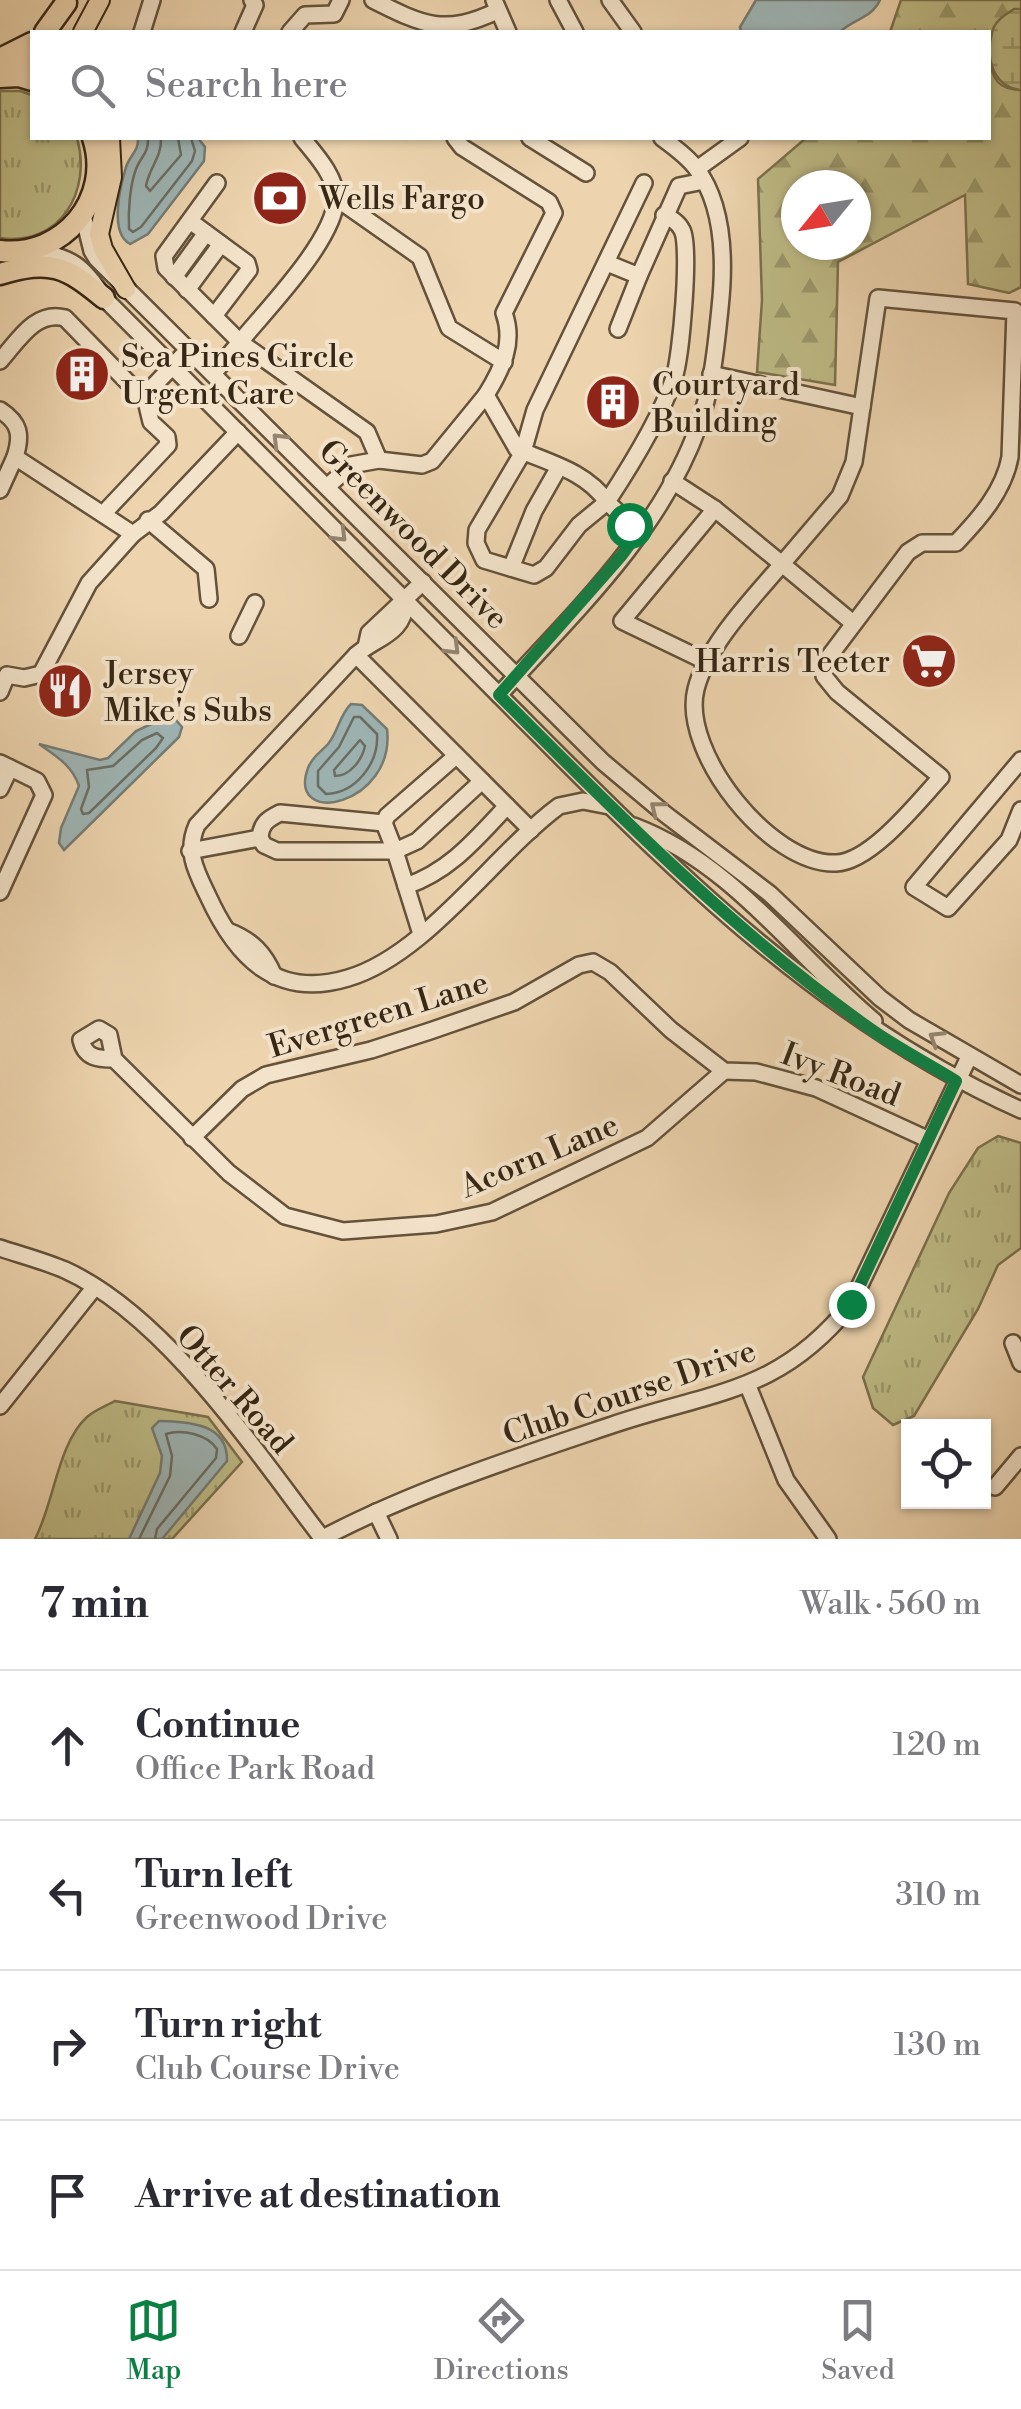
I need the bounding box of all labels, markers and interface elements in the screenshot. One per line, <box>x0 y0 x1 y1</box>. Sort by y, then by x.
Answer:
search box <box>30 30 991 140</box>
icon: search <box>65 58 120 113</box>
text: Search here <box>145 62 348 109</box>
bank icon: Wells Fargo <box>250 168 310 228</box>
north arrow <box>781 170 871 260</box>
place label: Wells Fargo <box>318 179 485 219</box>
place label: Sea Pines Circle Urgent Care <box>121 337 354 414</box>
building icon: Sea Pines Circle Urgent Care <box>52 344 112 404</box>
place label: Courtyard Building <box>651 365 800 442</box>
building icon: Courtyard Building <box>583 372 643 432</box>
street label: Greenwood Drive <box>310 431 517 638</box>
one-way arrow <box>273 434 291 452</box>
route start <box>607 503 653 549</box>
one-way arrow <box>328 523 346 541</box>
supermarket icon: Harris Teeter <box>899 631 959 691</box>
one-way arrow <box>441 636 459 654</box>
place label: Harris Teeter <box>695 642 890 682</box>
place label: Jersey Mike's Subs <box>103 654 272 731</box>
restaurant icon: Jersey Mike's Subs <box>35 661 95 721</box>
one-way arrow <box>651 802 669 820</box>
street label: Evergreen Lane <box>264 963 493 1067</box>
one-way arrow <box>929 1031 947 1050</box>
street label: Ivy Road <box>775 1034 906 1116</box>
street label: Acorn Lane <box>453 1105 624 1208</box>
route end <box>829 1282 875 1328</box>
street label: Otter Road <box>167 1317 301 1462</box>
street label: Club Course Drive <box>498 1331 761 1455</box>
map controls <box>901 1419 991 1509</box>
button: locate <box>901 1419 991 1509</box>
text: 7 min <box>40 1578 149 1631</box>
text: Walk · 560 m <box>800 1584 981 1624</box>
text: Continue <box>135 1702 300 1749</box>
icon: ahead <box>40 1718 95 1773</box>
text: 120 m <box>892 1725 981 1765</box>
text: Office Park Road <box>135 1749 375 1789</box>
text: Turn left <box>135 1852 292 1899</box>
icon: left <box>40 1868 95 1923</box>
text: 310 m <box>895 1875 981 1915</box>
text: Greenwood Drive <box>135 1899 387 1939</box>
text: Turn right <box>135 2002 321 2049</box>
icon: right <box>40 2018 95 2073</box>
text: 130 m <box>894 2025 981 2065</box>
text: Club Course Drive <box>135 2049 400 2089</box>
icon: arrive <box>40 2168 95 2223</box>
text: Arrive at destination <box>135 2172 501 2219</box>
tab: Map <box>126 2293 181 2388</box>
tab: Directions <box>434 2293 569 2388</box>
tab: Saved <box>821 2293 895 2388</box>

